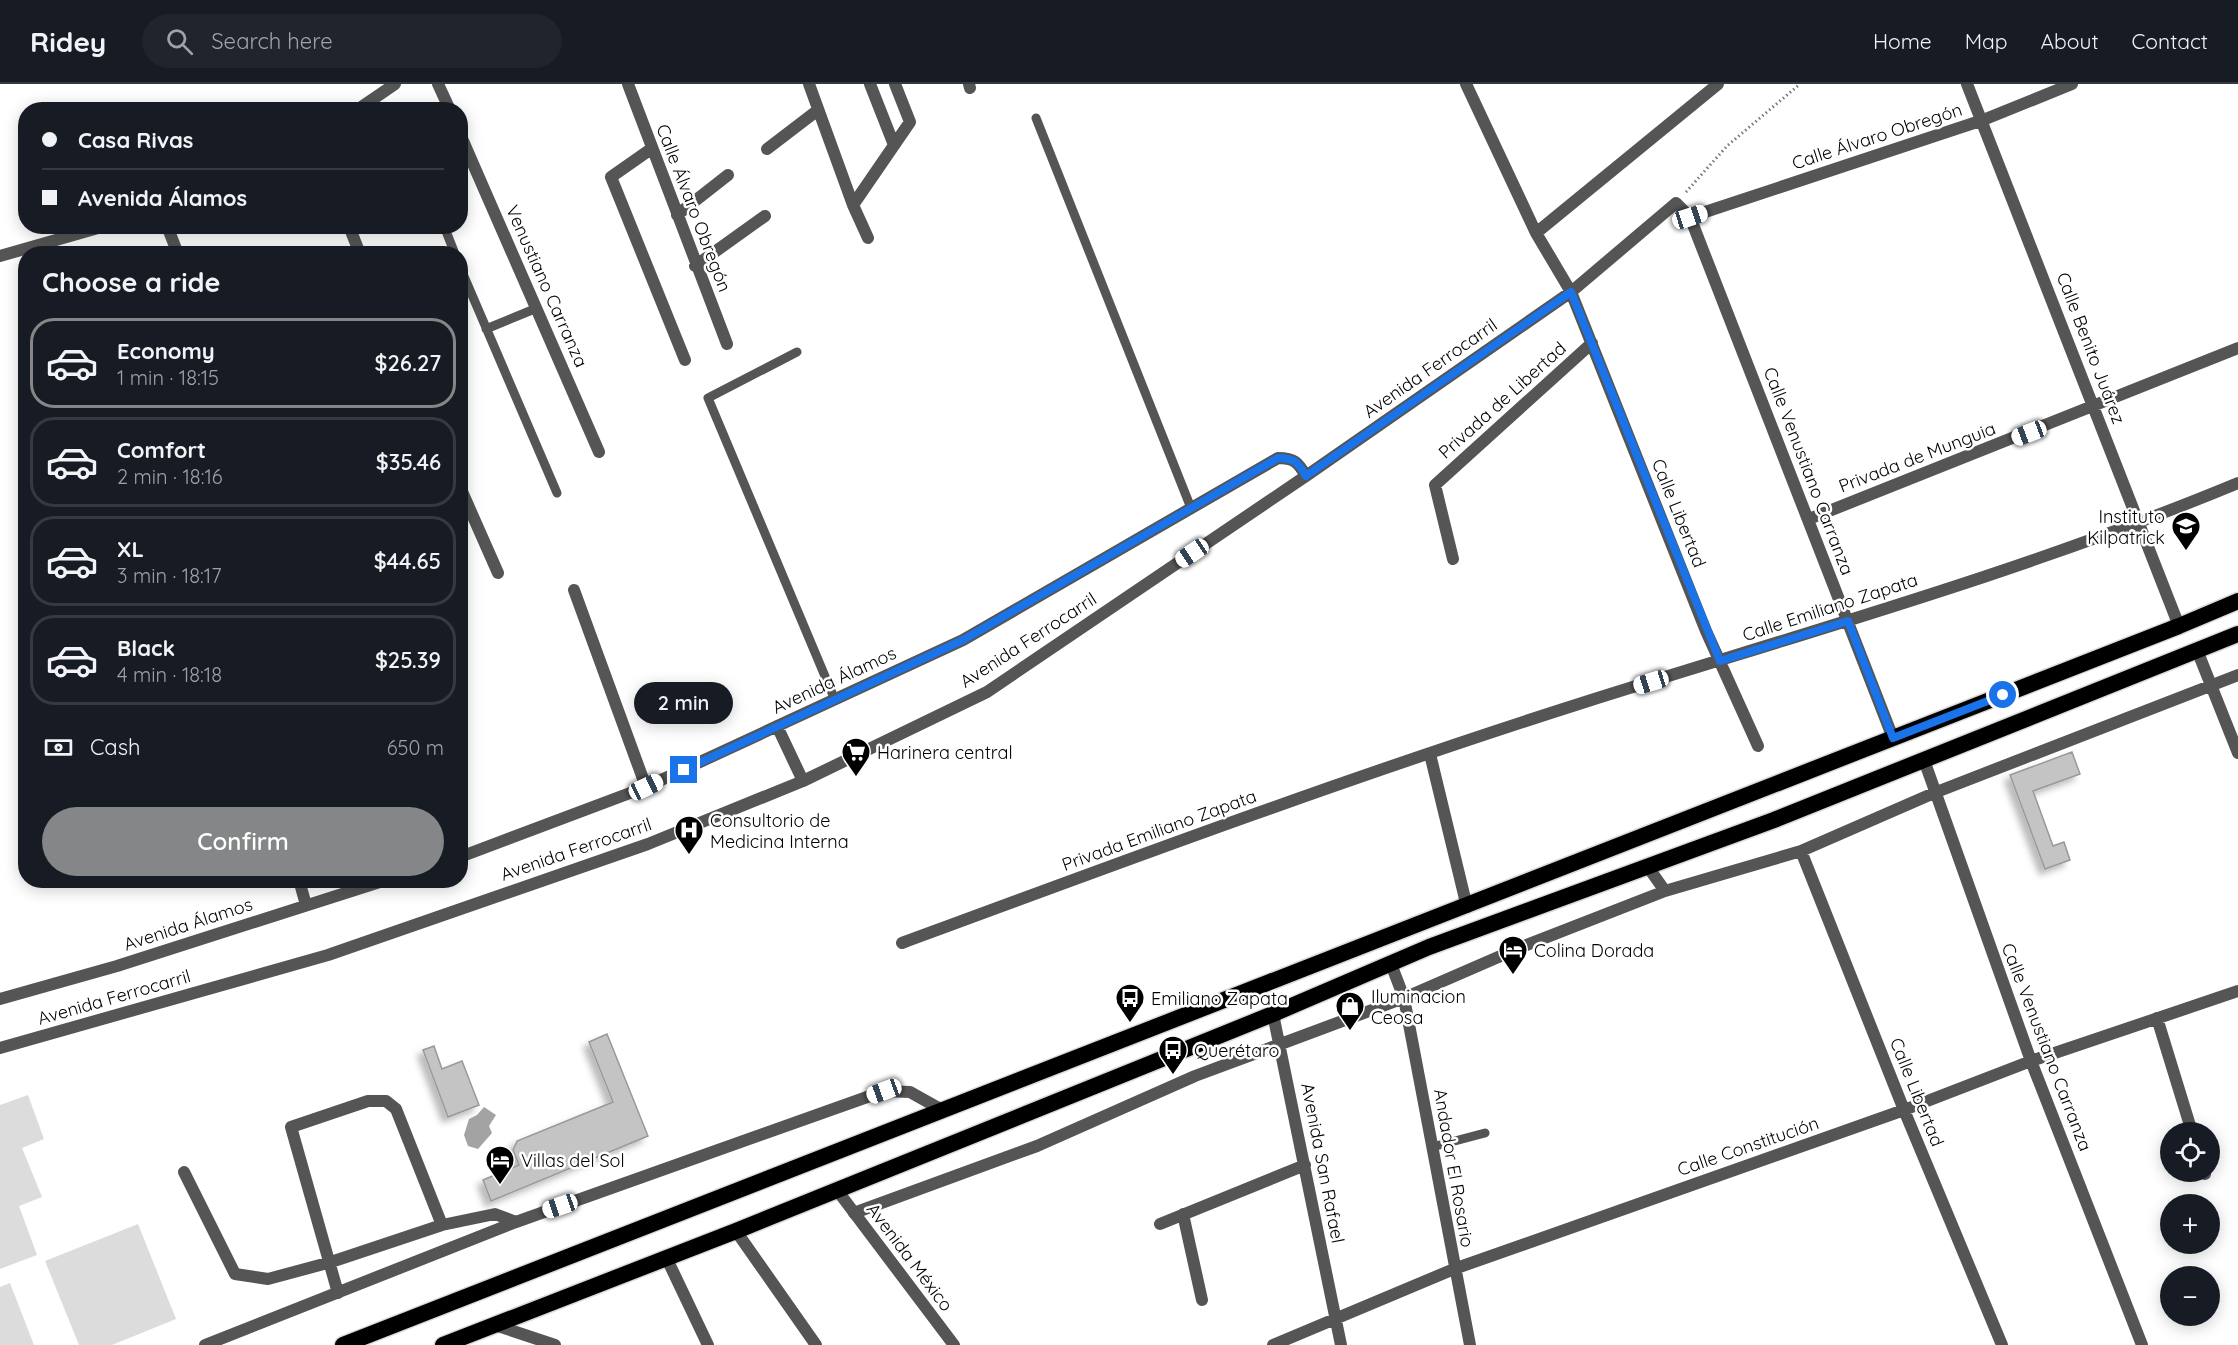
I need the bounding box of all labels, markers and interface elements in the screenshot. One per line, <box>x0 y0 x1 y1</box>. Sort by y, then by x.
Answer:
search box <box>142 14 562 68</box>
text: Ridey <box>30 24 106 59</box>
icon: search <box>163 25 196 58</box>
text: Search here <box>211 27 333 55</box>
text: Home <box>1873 28 1932 54</box>
text: Map <box>1965 28 2008 54</box>
text: About <box>2041 28 2099 54</box>
text: Contact <box>2132 28 2208 54</box>
street label: Calle Álvaro Obregón <box>1789 98 1965 174</box>
street label: Calle Álvaro Obregón <box>651 121 737 295</box>
text: Casa Rivas <box>78 126 193 154</box>
text: Avenida Álamos <box>78 184 247 212</box>
street label: Venustiano Carranza <box>501 201 593 371</box>
car <box>1670 203 1710 231</box>
text: Choose a ride <box>42 265 220 299</box>
street label: Calle Benito Juárez <box>2051 269 2131 427</box>
street label: Avenida Ferrocarril <box>1359 313 1501 423</box>
icon: car <box>45 336 99 390</box>
text: Economy <box>117 337 215 365</box>
street label: Privada de Libertad <box>1433 337 1571 463</box>
text: $26.27 <box>375 349 441 377</box>
street label: Calle Venustiano Carranza <box>1759 364 1859 578</box>
text: 1 min · 18:15 <box>117 365 219 390</box>
street label: Privada de Munguia <box>1835 416 1999 498</box>
car <box>2009 418 2049 448</box>
icon: car <box>45 435 99 489</box>
text: Comfort <box>117 436 206 464</box>
text: $35.46 <box>376 448 441 476</box>
street label: Calle Libertad <box>1647 455 1711 571</box>
text: 2 min · 18:16 <box>117 464 223 489</box>
place label: Instituto Kilpatrick <box>2087 505 2165 549</box>
school or university icon: Instituto Kilpatrick <box>2170 510 2202 552</box>
icon: car <box>45 534 99 588</box>
text: XL <box>117 535 144 563</box>
car <box>1172 535 1212 571</box>
text: $44.65 <box>374 547 441 575</box>
text: 3 min · 18:17 <box>117 563 221 588</box>
street label: Calle Emiliano Zapata <box>1740 568 1920 646</box>
street label: Avenida Ferrocarril <box>955 587 1101 693</box>
icon: car <box>45 633 99 687</box>
text: Black <box>117 634 175 662</box>
street label: Avenida Álamos <box>768 641 900 719</box>
text: $25.39 <box>375 646 441 674</box>
text: 4 min · 18:18 <box>117 662 222 687</box>
car <box>1631 668 1671 696</box>
route start <box>1989 681 2016 708</box>
callout: 2 min <box>634 683 734 725</box>
text: 2 min <box>658 690 709 715</box>
icon: cash <box>42 731 75 764</box>
text: Cash <box>90 733 141 761</box>
text: 650 m <box>387 735 444 760</box>
supermarket icon: Harinera central <box>840 736 872 778</box>
place label: Harinera central <box>877 741 1013 764</box>
route end <box>670 756 697 783</box>
car <box>626 771 666 803</box>
street label: Privada Emiliano Zapata <box>1058 784 1260 876</box>
button: Confirm <box>42 807 444 876</box>
place label: Consultorio de Medicina Interna <box>710 809 849 853</box>
street label: Avenida Ferrocarril <box>497 812 655 886</box>
hospital icon: Consultorio de Medicina Interna <box>673 814 705 856</box>
street label: Avenida Álamos <box>121 892 255 956</box>
hotel icon: Colina Dorada <box>1497 934 1529 976</box>
place label: Colina Dorada <box>1534 939 1654 962</box>
street label: Calle Venustiano Carranza <box>1997 940 2097 1154</box>
street label: Avenida Ferrocarril <box>35 964 193 1030</box>
bus stop icon: Emiliano Zapata <box>1114 982 1146 1024</box>
place label: Iluminacion Ceosa <box>1371 985 1466 1029</box>
place label: Emiliano Zapata <box>1151 987 1288 1010</box>
shop icon: Iluminacion Ceosa <box>1334 990 1366 1032</box>
bus stop icon: Querétaro <box>1157 1034 1189 1076</box>
street label: Calle Libertad <box>1885 1034 1949 1150</box>
place label: Querétaro <box>1194 1039 1279 1062</box>
car <box>864 1076 904 1106</box>
street label: Avenida San Rafael <box>1296 1081 1350 1245</box>
street label: Andador El Rosario <box>1429 1087 1479 1249</box>
street label: Calle Constitución <box>1674 1111 1822 1181</box>
map controls <box>2160 1122 2220 1326</box>
button: locate <box>2160 1122 2220 1182</box>
hotel icon: Villas del Sol <box>484 1144 516 1186</box>
place label: Villas del Sol <box>521 1149 625 1172</box>
car <box>540 1192 580 1220</box>
button: + <box>2160 1194 2220 1254</box>
street label: Avenida México <box>862 1198 958 1316</box>
button: − <box>2160 1266 2220 1326</box>

